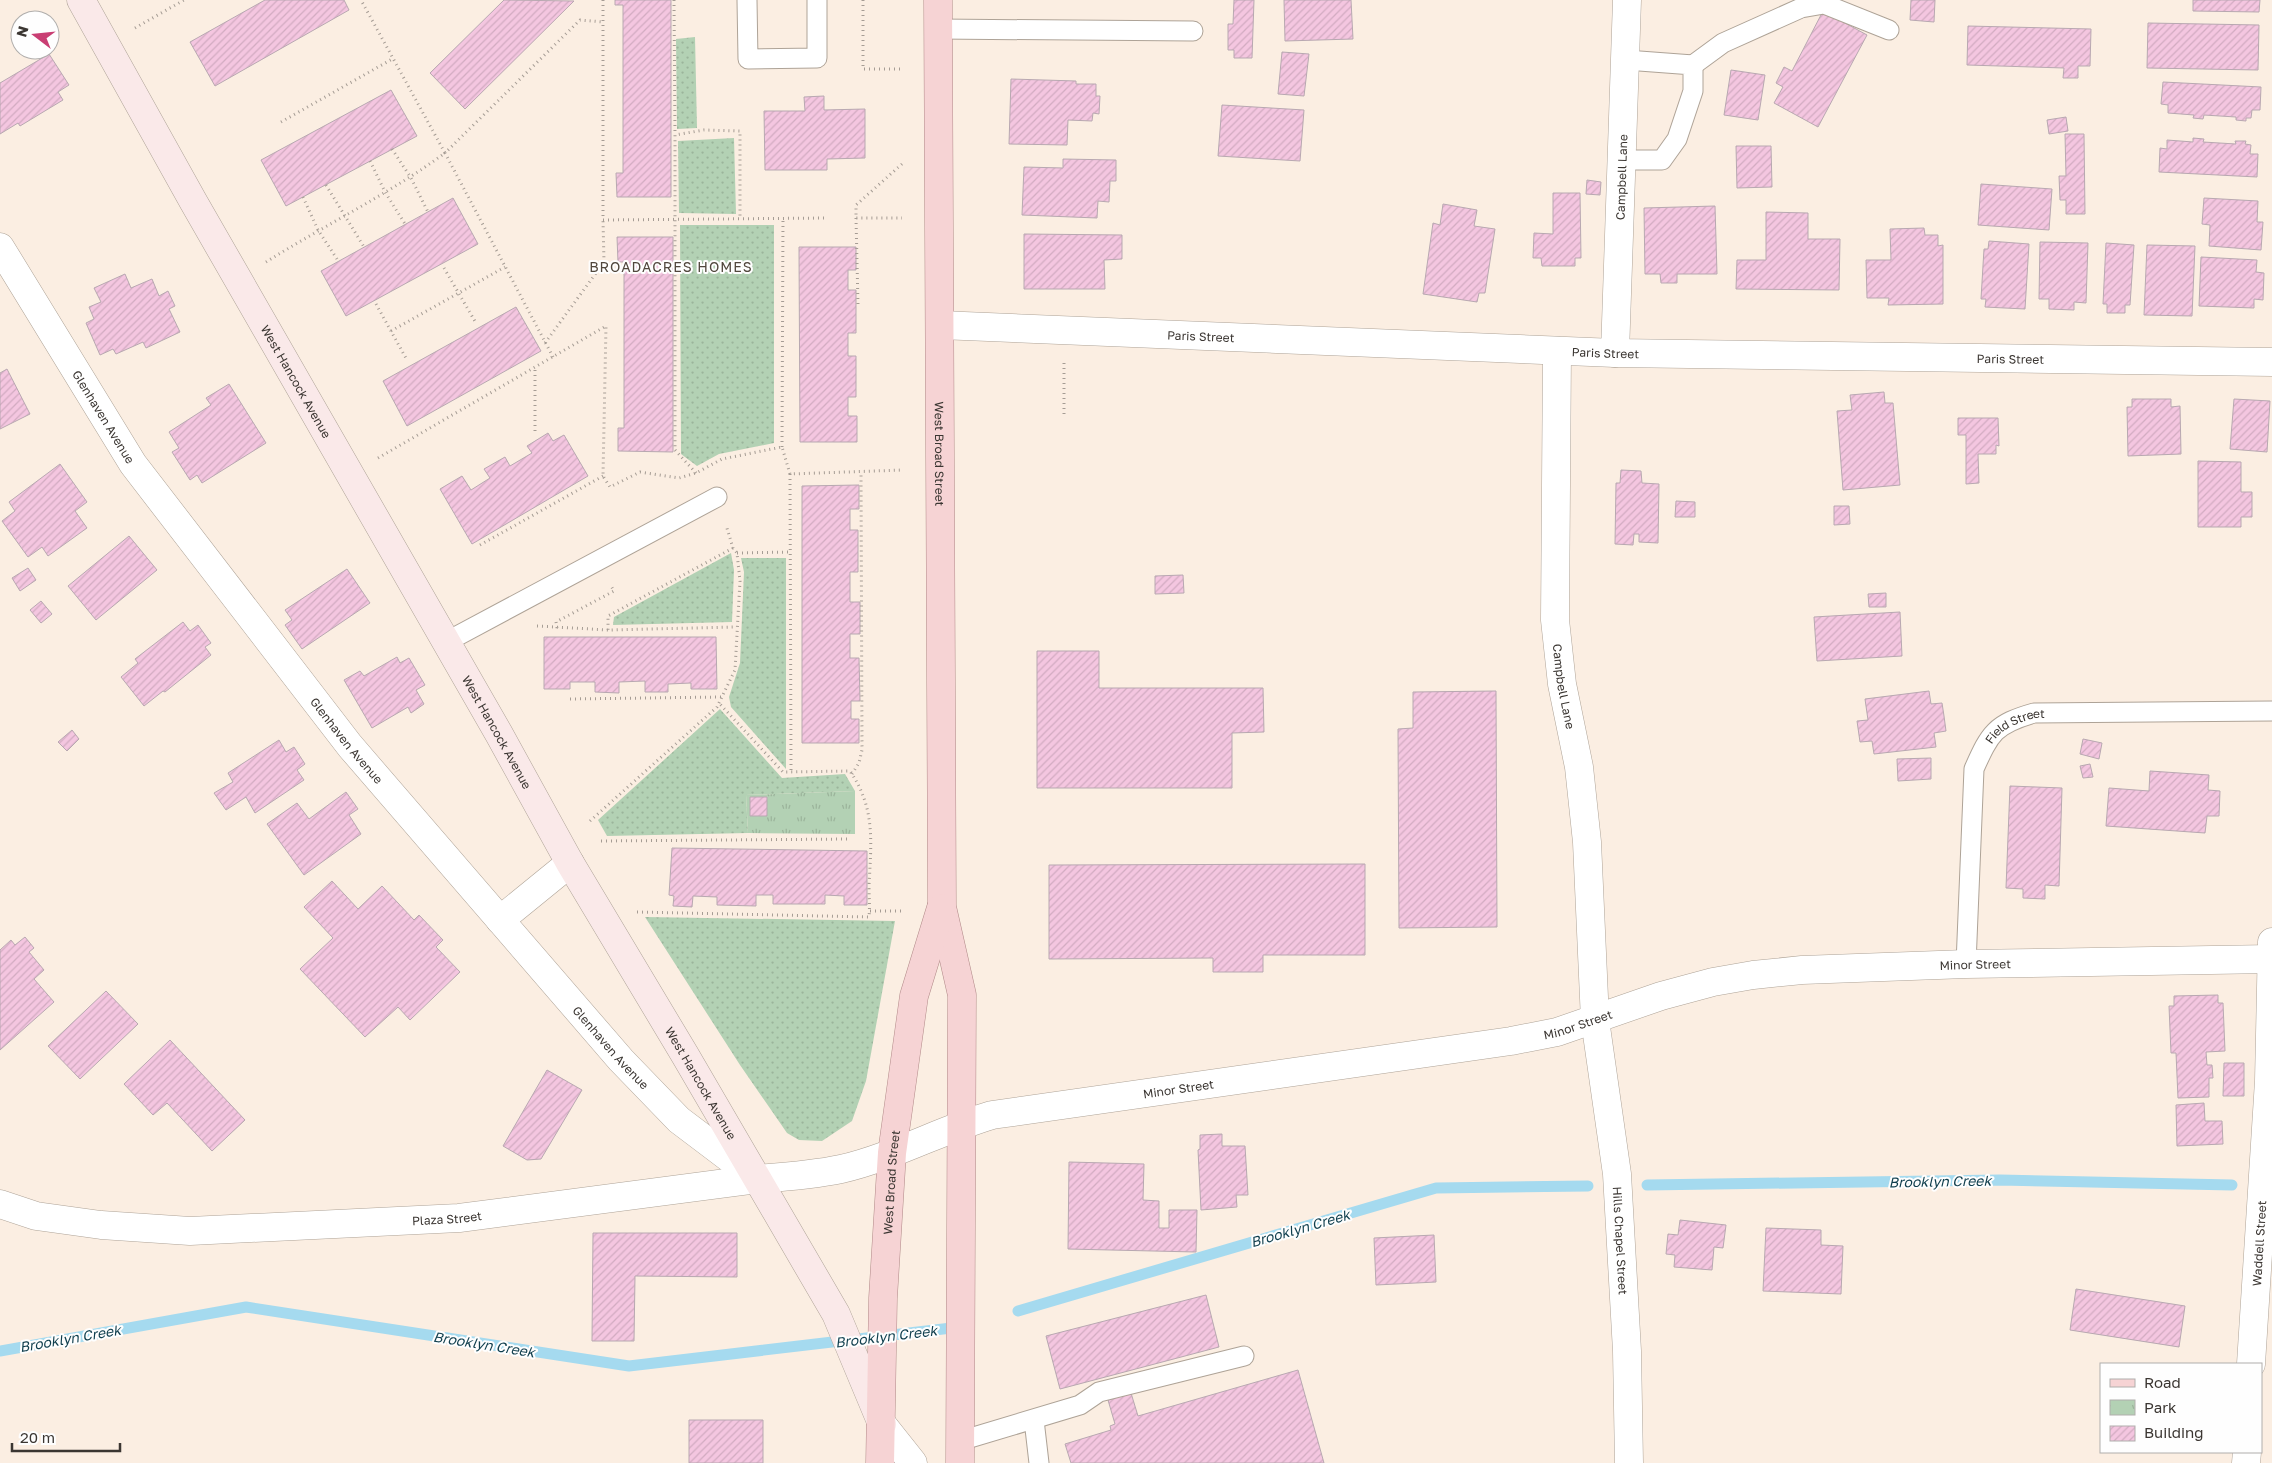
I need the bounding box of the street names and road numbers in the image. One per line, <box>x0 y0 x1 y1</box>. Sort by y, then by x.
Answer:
street label: Campbell Lane <box>1612 134 1630 220</box>
street label: West Hancock Avenue <box>258 322 335 441</box>
street label: Paris Street <box>1167 327 1235 345</box>
street label: Paris Street <box>1571 344 1639 361</box>
street label: Paris Street <box>1977 350 2044 366</box>
street label: Glenhaven Avenue <box>70 367 138 466</box>
street label: West Broad Street <box>932 402 948 507</box>
street label: Campbell Lane <box>1550 643 1579 730</box>
street label: West Hancock Avenue <box>459 672 535 791</box>
street label: Glenhaven Avenue <box>308 694 386 787</box>
street label: Field Street <box>1981 705 2045 746</box>
street label: Minor Street <box>1939 956 2011 972</box>
street label: Glenhaven Avenue <box>570 1002 652 1092</box>
street label: Minor Street <box>1542 1006 1614 1042</box>
street label: West Hancock Avenue <box>662 1024 740 1142</box>
street label: Minor Street <box>1142 1076 1215 1101</box>
street label: West Broad Street <box>879 1129 903 1235</box>
street label: Hills Chapel Street <box>1610 1186 1631 1295</box>
street label: Waddell Street <box>2248 1200 2269 1287</box>
street label: Plaza Street <box>412 1208 483 1228</box>

